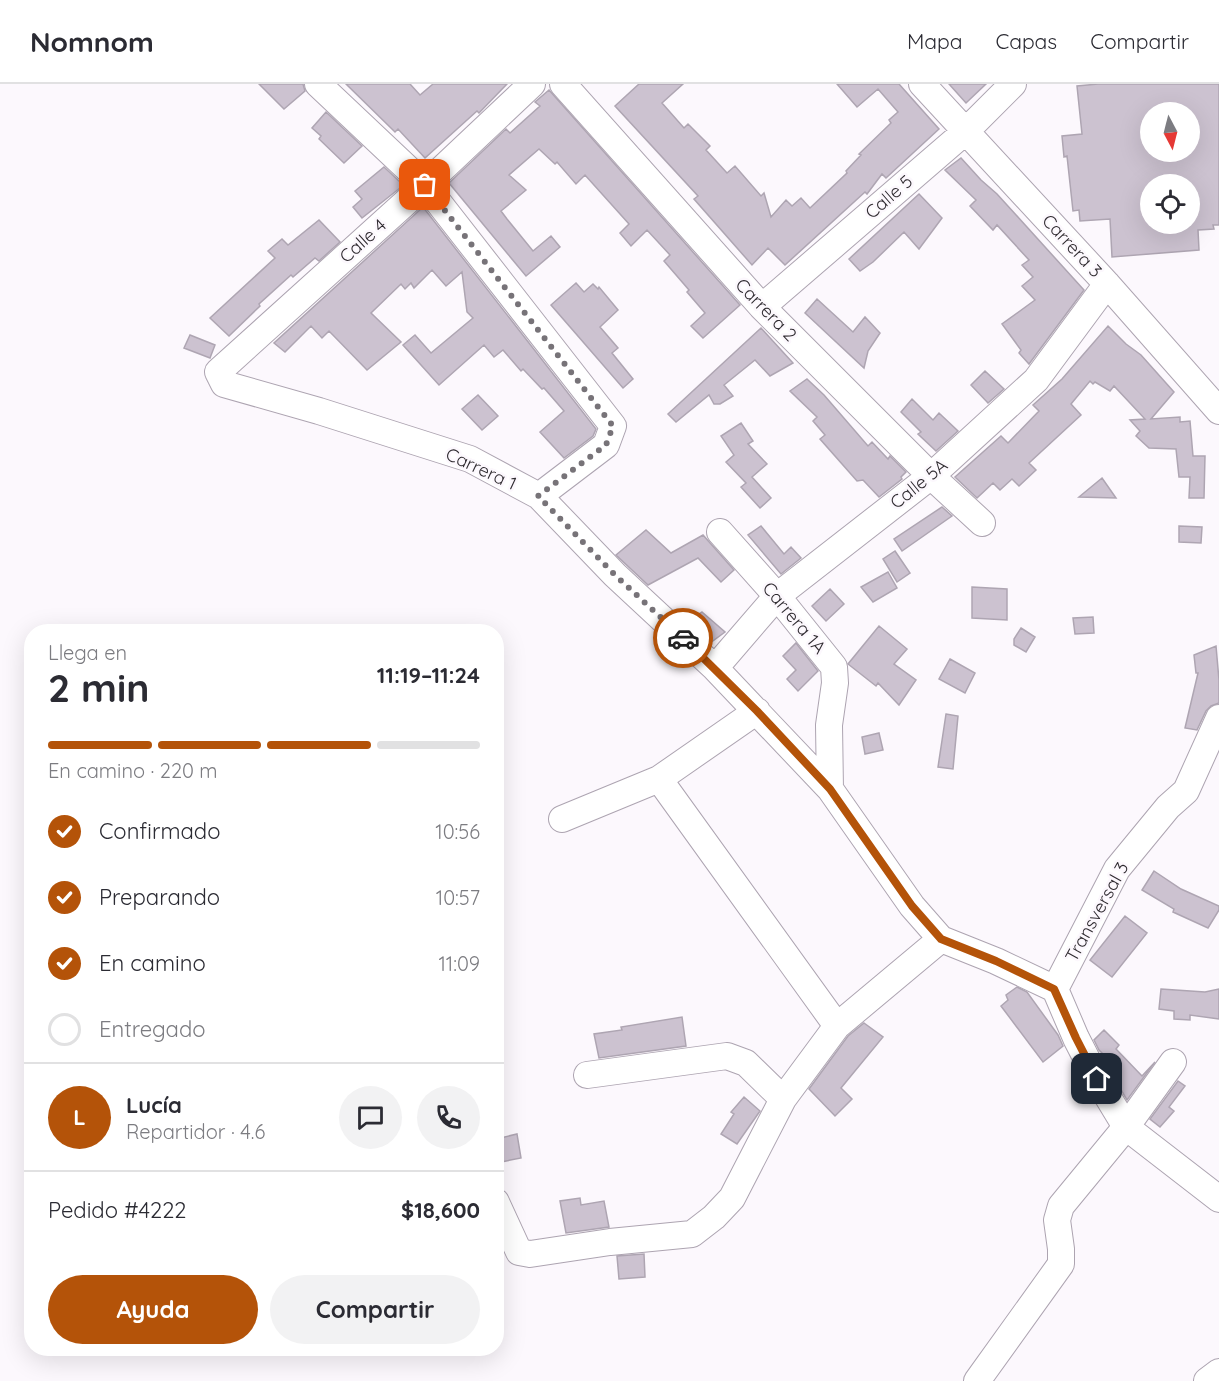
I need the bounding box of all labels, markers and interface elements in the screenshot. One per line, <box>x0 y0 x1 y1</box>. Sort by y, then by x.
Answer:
text: Nomnom <box>30 24 154 59</box>
text: Mapa <box>907 28 962 54</box>
text: Capas <box>995 28 1057 54</box>
text: Compartir <box>1090 28 1189 54</box>
north arrow <box>1140 102 1200 162</box>
map controls <box>1140 102 1200 234</box>
pin <box>399 159 450 210</box>
icon: bag <box>408 168 441 201</box>
street label: Calle 5 <box>860 170 917 224</box>
button: locate <box>1140 174 1200 234</box>
street label: Carrera 3 <box>1037 209 1107 282</box>
street label: Calle 4 <box>334 214 391 268</box>
street label: Carrera 2 <box>731 273 802 346</box>
street label: Carrera 1 <box>442 442 520 495</box>
street label: Calle 5A <box>885 453 952 514</box>
street label: Carrera 1A <box>758 577 831 659</box>
courier <box>653 608 713 668</box>
icon: car <box>667 622 700 655</box>
text: Llega en <box>48 640 127 665</box>
text: 11:19–11:24 <box>377 661 480 689</box>
text: 2 min <box>48 663 150 712</box>
text: En camino · 220 m <box>48 758 218 783</box>
icon: check <box>48 815 81 848</box>
text: Confirmado <box>99 817 220 845</box>
text: 10:56 <box>435 819 480 844</box>
street label: Transversal 3 <box>1060 858 1133 966</box>
icon: check <box>48 881 81 914</box>
text: Preparando <box>99 883 220 911</box>
text: 10:57 <box>436 885 480 910</box>
icon: check <box>48 947 81 980</box>
text: En camino <box>99 949 206 977</box>
text: 11:09 <box>438 951 480 976</box>
text: Entregado <box>99 1015 206 1043</box>
pin <box>1071 1053 1122 1104</box>
icon: home <box>1080 1062 1113 1095</box>
button: chat <box>339 1086 402 1149</box>
button: phone <box>417 1086 480 1149</box>
text: Lucía <box>126 1091 182 1119</box>
text: L <box>73 1103 86 1131</box>
text: Repartidor · 4.6 <box>126 1119 265 1144</box>
text: Pedido #4222 <box>48 1196 187 1224</box>
text: $18,600 <box>401 1196 480 1224</box>
button: Ayuda <box>48 1275 258 1344</box>
button: Compartir <box>270 1275 480 1344</box>

